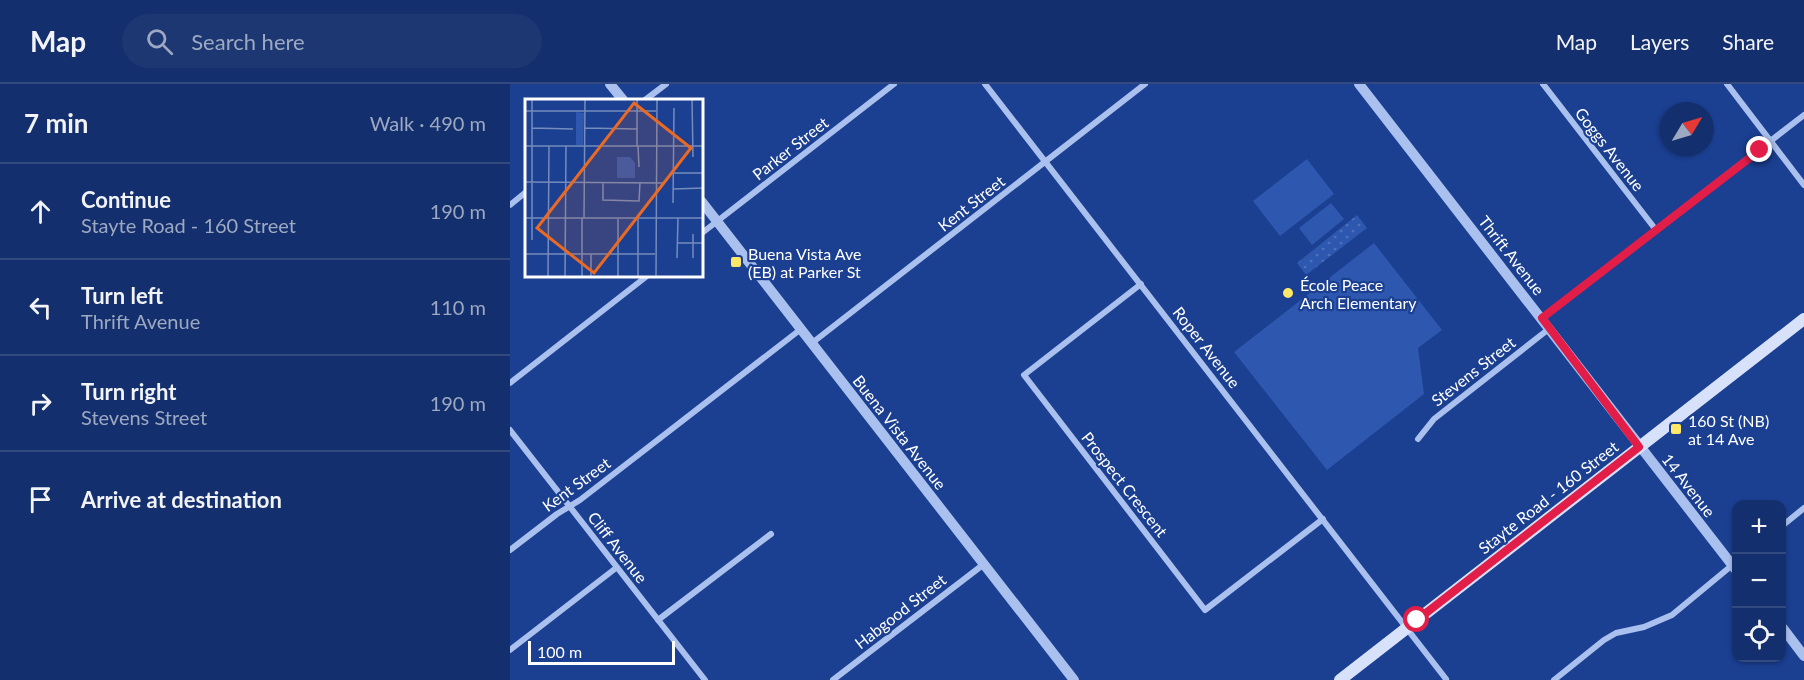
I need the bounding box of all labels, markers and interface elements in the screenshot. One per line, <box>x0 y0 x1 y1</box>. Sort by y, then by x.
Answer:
search box <box>122 14 542 68</box>
text: Map <box>30 24 86 58</box>
icon: search <box>143 25 176 58</box>
text: Search here <box>191 28 305 55</box>
text: Map <box>1556 29 1597 54</box>
text: Layers <box>1630 29 1689 54</box>
text: Share <box>1722 29 1774 54</box>
inset map <box>525 99 704 278</box>
north arrow <box>1660 102 1714 156</box>
street label: Goggs Avenue <box>1572 103 1648 195</box>
text: 7 min <box>24 107 88 139</box>
text: Walk · 490 m <box>370 111 486 135</box>
street label: Parker Street <box>748 112 832 183</box>
route end <box>1746 136 1772 162</box>
street label: Kent Street <box>934 171 1008 235</box>
text: Continue <box>81 186 171 213</box>
icon: ahead <box>24 195 57 228</box>
text: 190 m <box>430 199 486 223</box>
street label: Thrift Avenue <box>1475 212 1549 298</box>
text: Stayte Road - 160 Street <box>81 213 296 237</box>
place label: Buena Vista Ave (EB) at Parker St <box>748 244 861 281</box>
marker: Buena Vista Ave (EB) at Parker St <box>729 255 743 269</box>
place label: École Peace Arch Elementary <box>1300 275 1417 312</box>
text: Turn left <box>81 282 163 309</box>
marker: École Peace Arch Elementary <box>1281 286 1295 300</box>
icon: left <box>24 291 57 324</box>
text: 110 m <box>430 295 486 319</box>
street label: Roper Avenue <box>1169 303 1245 391</box>
text: Thrift Avenue <box>81 309 200 333</box>
street label: Stevens Street <box>1427 332 1519 410</box>
street label: Buena Vista Avenue <box>849 371 951 493</box>
text: Turn right <box>81 378 176 405</box>
icon: right <box>24 387 57 420</box>
text: 190 m <box>430 391 486 415</box>
text: Stevens Street <box>81 405 207 429</box>
place label: 160 St (NB) at 14 Ave <box>1688 411 1769 448</box>
marker: 160 St (NB) at 14 Ave <box>1669 422 1683 436</box>
street label: Prospect Crescent <box>1078 428 1172 540</box>
street label: Stayte Road - 160 Street <box>1474 436 1622 557</box>
street label: 14 Avenue <box>1658 450 1720 520</box>
street label: Kent Street <box>538 453 614 515</box>
icon: arrive <box>24 483 57 516</box>
text: Arrive at destination <box>81 486 282 513</box>
map controls <box>1732 500 1786 662</box>
button: + <box>1732 500 1786 554</box>
street label: Cliff Avenue <box>584 508 652 586</box>
button: − <box>1732 554 1786 608</box>
street label: Habgood Street <box>851 569 950 652</box>
route start <box>1403 606 1429 632</box>
button: locate <box>1732 608 1786 662</box>
scale bar <box>528 638 675 666</box>
text: 100 m <box>537 642 582 661</box>

